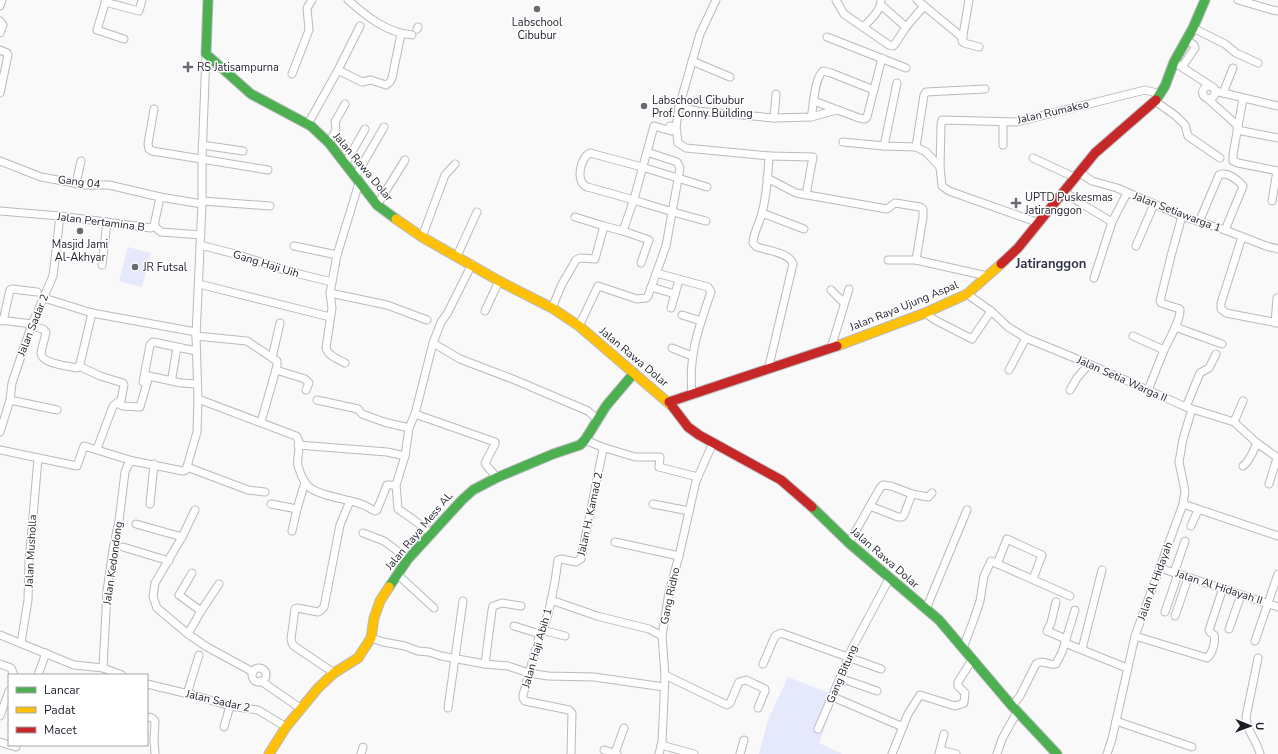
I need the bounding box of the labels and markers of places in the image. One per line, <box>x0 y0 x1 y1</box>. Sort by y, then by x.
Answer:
marker: Labschool Cibubur <box>532 4 542 14</box>
place label: Labschool Cibubur <box>512 15 563 43</box>
place label: RS Jatisampurna <box>197 60 279 75</box>
marker: RS Jatisampurna <box>182 61 194 73</box>
place label: Labschool Cibubur Prof. Conny Building <box>652 93 753 121</box>
marker: Labschool Cibubur Prof. Conny Building <box>639 101 649 111</box>
place label: UPTD Puskesmas Jatiranggon <box>1024 190 1113 218</box>
marker: UPTD Puskesmas Jatiranggon <box>1010 197 1022 209</box>
marker: Masjid Jami Al-Akhyar <box>75 226 85 236</box>
place label: Masjid Jami Al-Akhyar <box>52 237 108 265</box>
place label: JR Futsal <box>142 260 188 275</box>
marker: JR Futsal <box>130 262 140 272</box>

